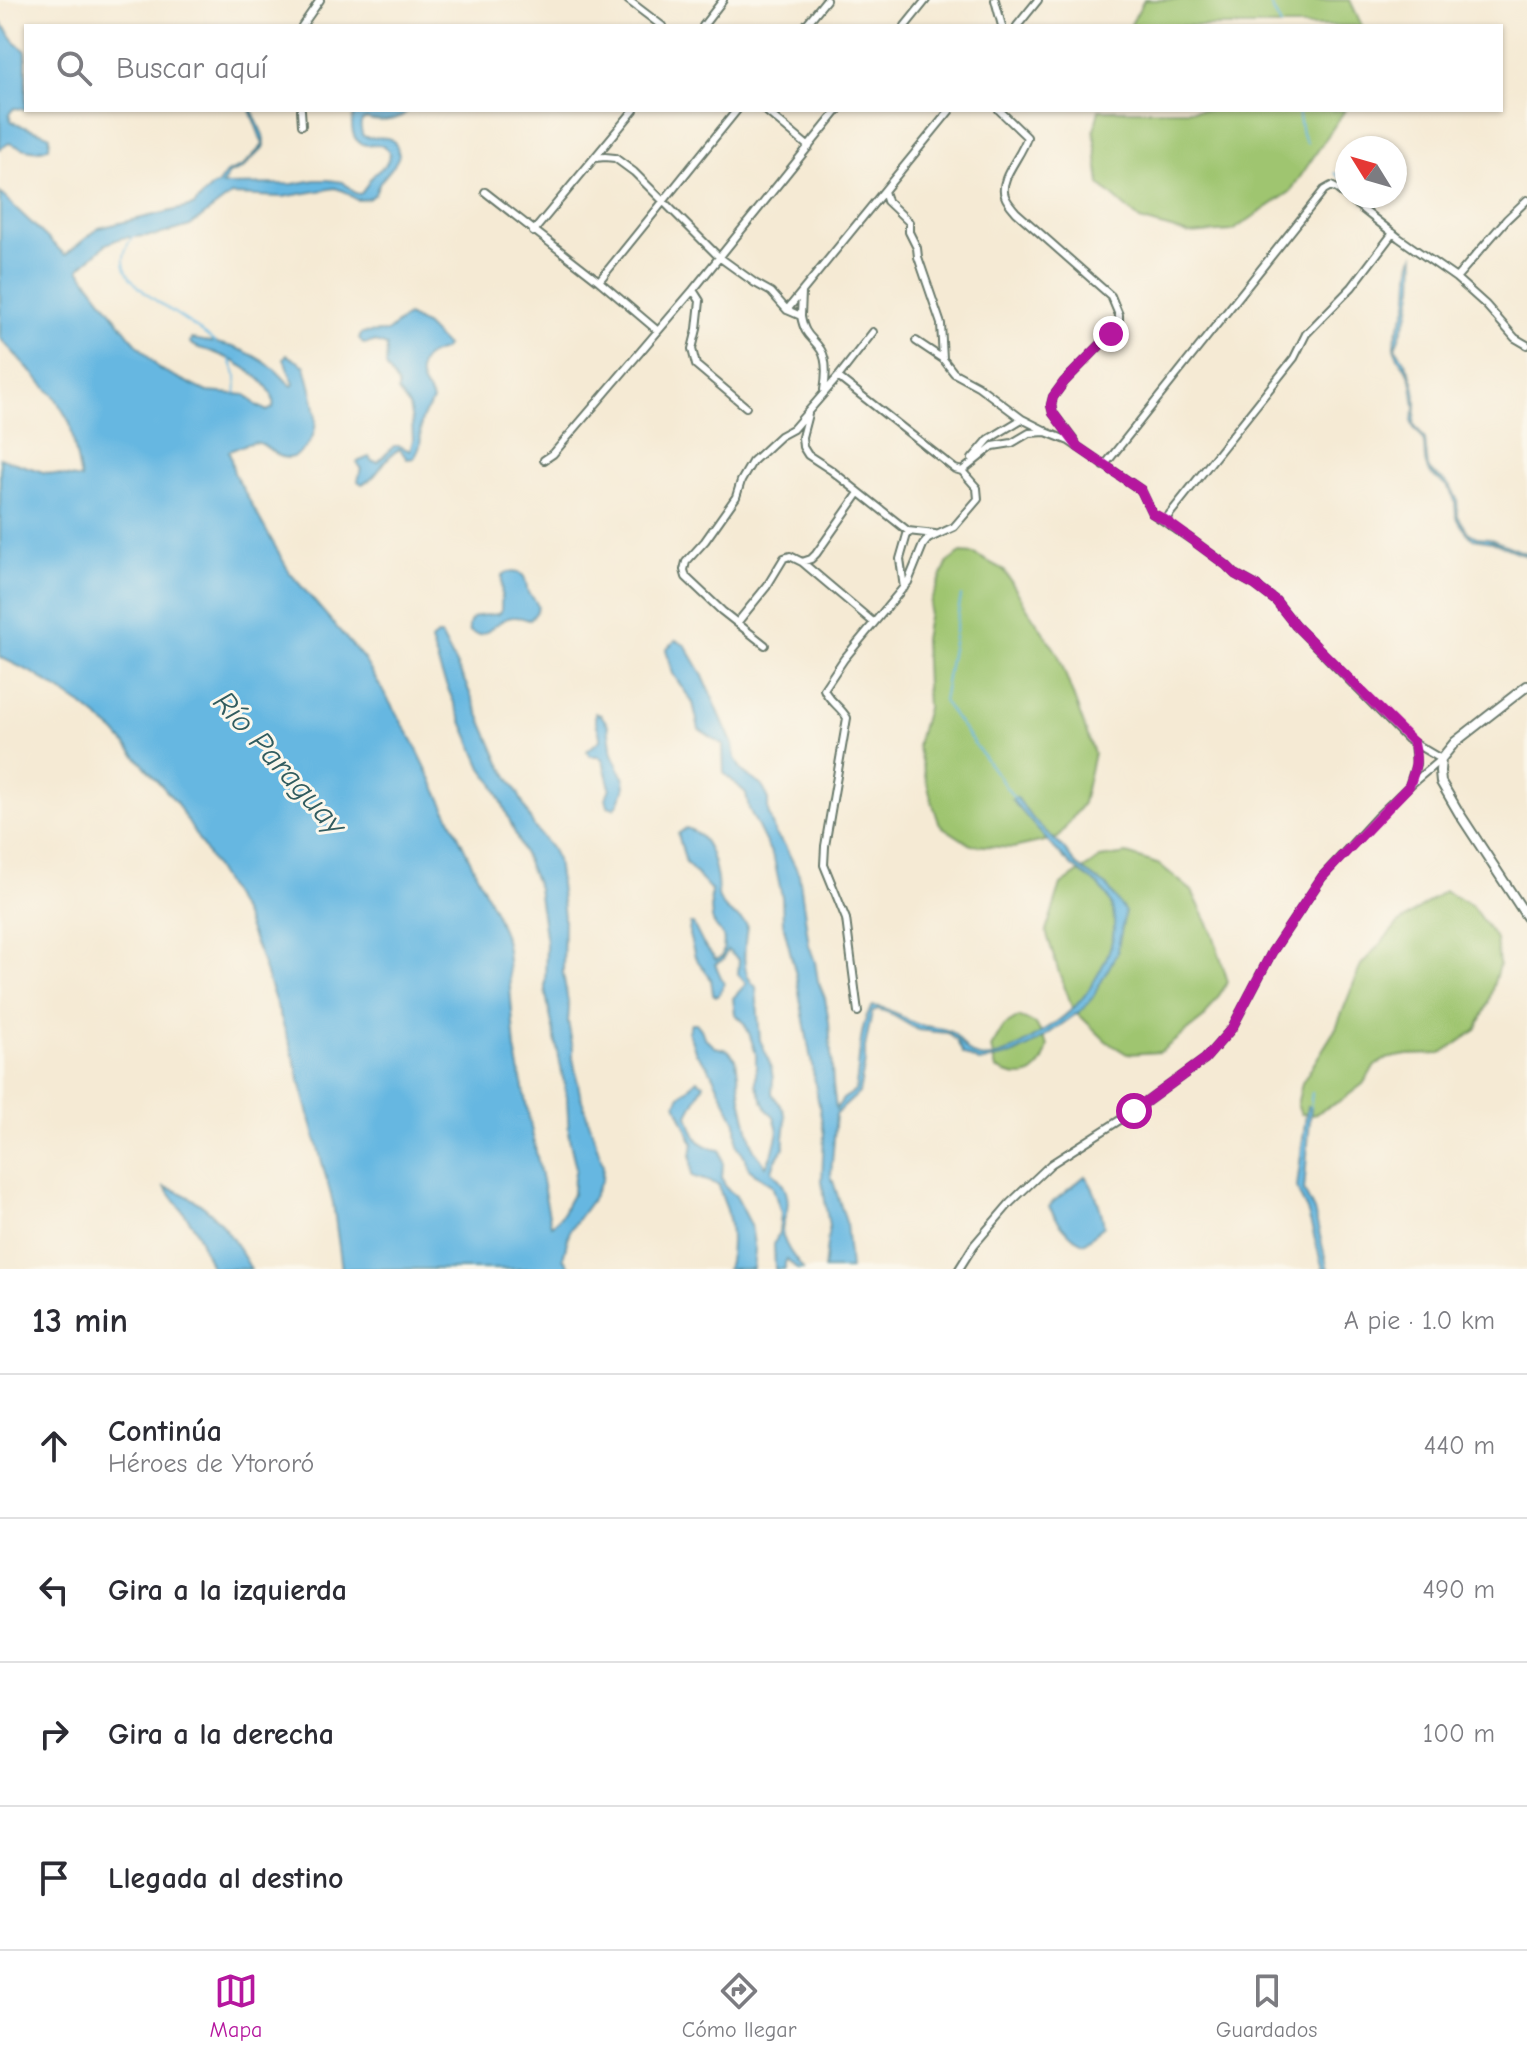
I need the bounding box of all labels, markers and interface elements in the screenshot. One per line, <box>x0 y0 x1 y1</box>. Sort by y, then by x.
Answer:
search box <box>24 24 1503 112</box>
icon: search <box>52 46 96 90</box>
text: Buscar aquí <box>116 51 267 86</box>
north arrow <box>1335 136 1407 208</box>
route end <box>1093 316 1129 352</box>
water label: Río Paraguay <box>206 684 355 844</box>
route start <box>1116 1093 1152 1129</box>
text: 13 min <box>32 1301 128 1341</box>
text: A pie · 1.0 km <box>1344 1306 1495 1336</box>
text: Continúa <box>108 1414 222 1449</box>
icon: ahead <box>32 1424 76 1468</box>
text: 440 m <box>1424 1431 1495 1461</box>
text: Héroes de Ytororó <box>108 1449 314 1479</box>
icon: left <box>32 1568 76 1612</box>
text: Gira a la izquierda <box>108 1573 347 1608</box>
text: 490 m <box>1423 1575 1495 1605</box>
icon: right <box>32 1712 76 1756</box>
text: Gira a la derecha <box>108 1717 334 1752</box>
text: 100 m <box>1423 1719 1495 1749</box>
icon: arrive <box>32 1856 76 1900</box>
text: Llegada al destino <box>108 1861 344 1896</box>
tab: Mapa <box>210 1969 262 2043</box>
tab: Cómo llegar <box>682 1969 796 2043</box>
tab: Guardados <box>1216 1969 1317 2043</box>

